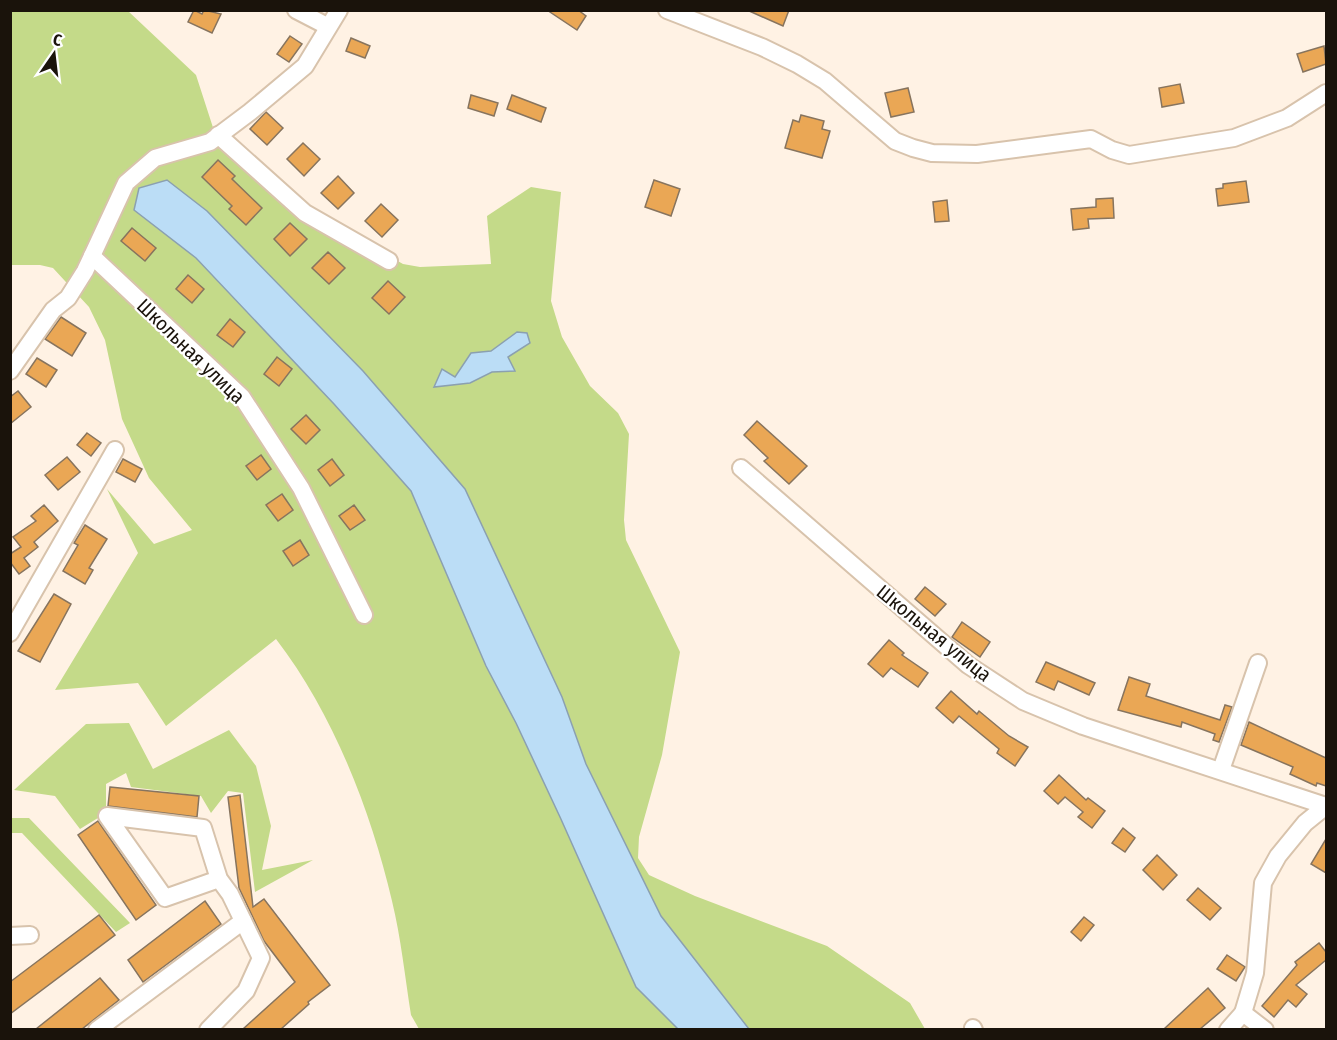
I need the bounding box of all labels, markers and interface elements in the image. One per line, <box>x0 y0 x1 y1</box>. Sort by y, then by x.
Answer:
north arrow <box>24 24 84 84</box>
text: С <box>51 30 64 50</box>
street label: Школьная улица <box>132 293 250 409</box>
street label: Школьная улица <box>872 579 996 687</box>

